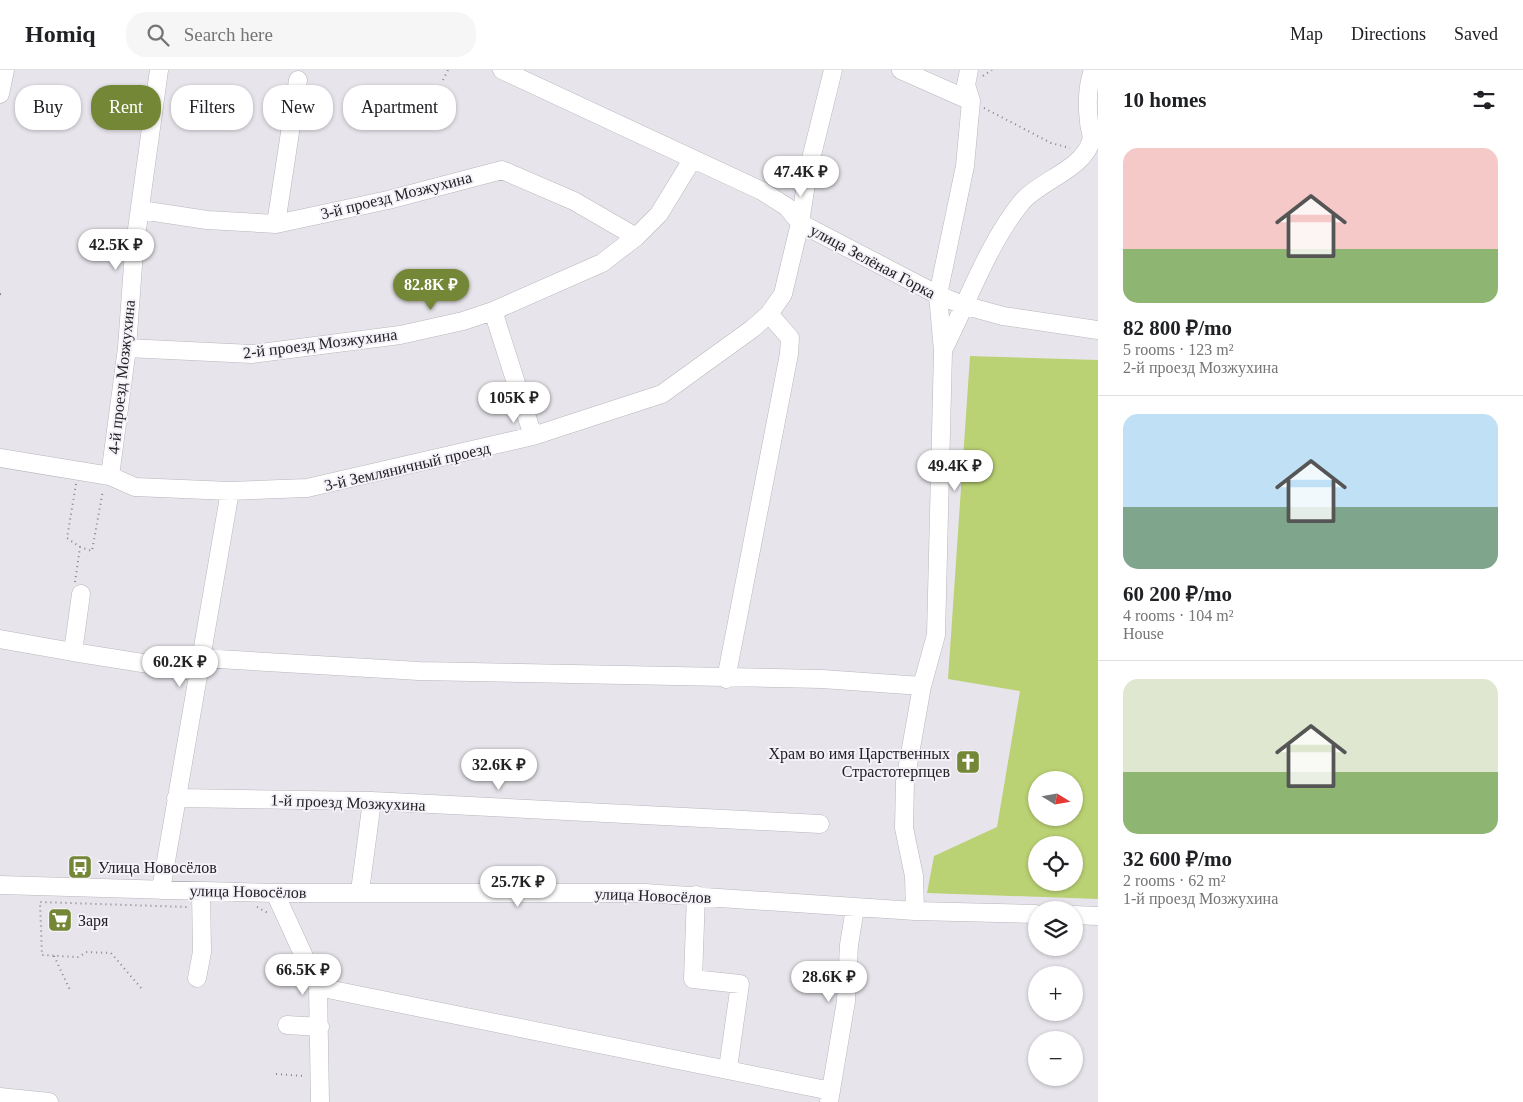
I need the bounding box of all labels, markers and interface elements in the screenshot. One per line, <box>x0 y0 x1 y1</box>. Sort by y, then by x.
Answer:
search box <box>126 12 476 57</box>
text: Homiq <box>25 21 96 47</box>
icon: search <box>144 21 172 49</box>
text: Search here <box>184 24 273 45</box>
text: Map <box>1290 24 1323 44</box>
text: Directions <box>1351 24 1426 44</box>
text: Saved <box>1454 24 1498 44</box>
chip: Buy <box>15 85 81 130</box>
chip: Rent <box>91 85 161 130</box>
chip: Filters <box>171 85 253 130</box>
chip: New <box>263 85 333 130</box>
chip: Apartment <box>343 85 456 130</box>
icon: filters <box>1470 86 1498 114</box>
text: 10 homes <box>1123 88 1206 112</box>
pin: 47.4K ₽ <box>755 156 847 198</box>
text: 47.4K ₽ <box>774 163 828 180</box>
street label: 3-й проезд Мозжухина <box>319 168 474 223</box>
icon: home <box>1266 181 1356 271</box>
street label: улица Зелёная Горка <box>807 221 938 303</box>
pin: 42.5K ₽ <box>70 228 162 271</box>
text: 42.5K ₽ <box>89 236 143 253</box>
pin: 82.8K ₽ <box>385 268 477 311</box>
text: 82.8K ₽ <box>404 276 458 293</box>
street label: 4-й проезд Мозжухина <box>105 299 139 455</box>
text: 82 800 ₽/mo <box>1123 316 1232 340</box>
street label: 2-й проезд Мозжухина <box>242 326 398 362</box>
text: 5 rooms · 123 m² <box>1123 341 1234 358</box>
text: 2-й проезд Мозжухина <box>1123 359 1278 376</box>
pin: 105K ₽ <box>473 382 555 424</box>
text: 105K ₽ <box>489 389 539 406</box>
street label: 3-й Земляничный проезд <box>323 439 492 495</box>
icon: home <box>1266 446 1356 536</box>
pin: 49.4K ₽ <box>909 450 1001 492</box>
text: 49.4K ₽ <box>928 457 982 474</box>
text: 60 200 ₽/mo <box>1123 582 1232 606</box>
text: 4 rooms · 104 m² <box>1123 607 1234 624</box>
text: House <box>1123 625 1164 642</box>
pin: 60.2K ₽ <box>134 646 226 688</box>
text: 60.2K ₽ <box>153 653 207 670</box>
icon: home <box>1266 711 1356 801</box>
place label: Храм во имя Царственных Страстотерпцев <box>769 745 950 781</box>
pin: 32.6K ₽ <box>453 748 545 791</box>
church icon: Храм во имя Царственных Страстотерпцев <box>955 749 981 775</box>
text: 32.6K ₽ <box>472 756 526 773</box>
north arrow <box>1028 771 1082 826</box>
map controls <box>1028 771 1083 1086</box>
street label: 1-й проезд Мозжухина <box>270 791 426 815</box>
button: locate <box>1028 836 1083 891</box>
text: 32 600 ₽/mo <box>1123 847 1232 871</box>
bus stop icon: Улица Новосёлов <box>67 854 93 880</box>
place label: Улица Новосёлов <box>98 859 217 877</box>
pin: 25.7K ₽ <box>472 866 564 908</box>
text: 2 rooms · 62 m² <box>1123 872 1226 889</box>
text: 25.7K ₽ <box>491 873 545 890</box>
street label: улица Новосёлов <box>190 882 307 902</box>
street label: улица Новосёлов <box>594 885 712 907</box>
text: 1-й проезд Мозжухина <box>1123 890 1278 907</box>
button: layers <box>1028 901 1083 956</box>
supermarket icon: Заря <box>47 907 73 933</box>
place label: Заря <box>78 912 109 930</box>
pin: 66.5K ₽ <box>257 954 349 996</box>
pin: 28.6K ₽ <box>783 960 875 1003</box>
text: 66.5K ₽ <box>276 961 330 978</box>
button: + <box>1028 966 1083 1021</box>
text: 28.6K ₽ <box>802 968 856 985</box>
button: − <box>1028 1031 1083 1086</box>

